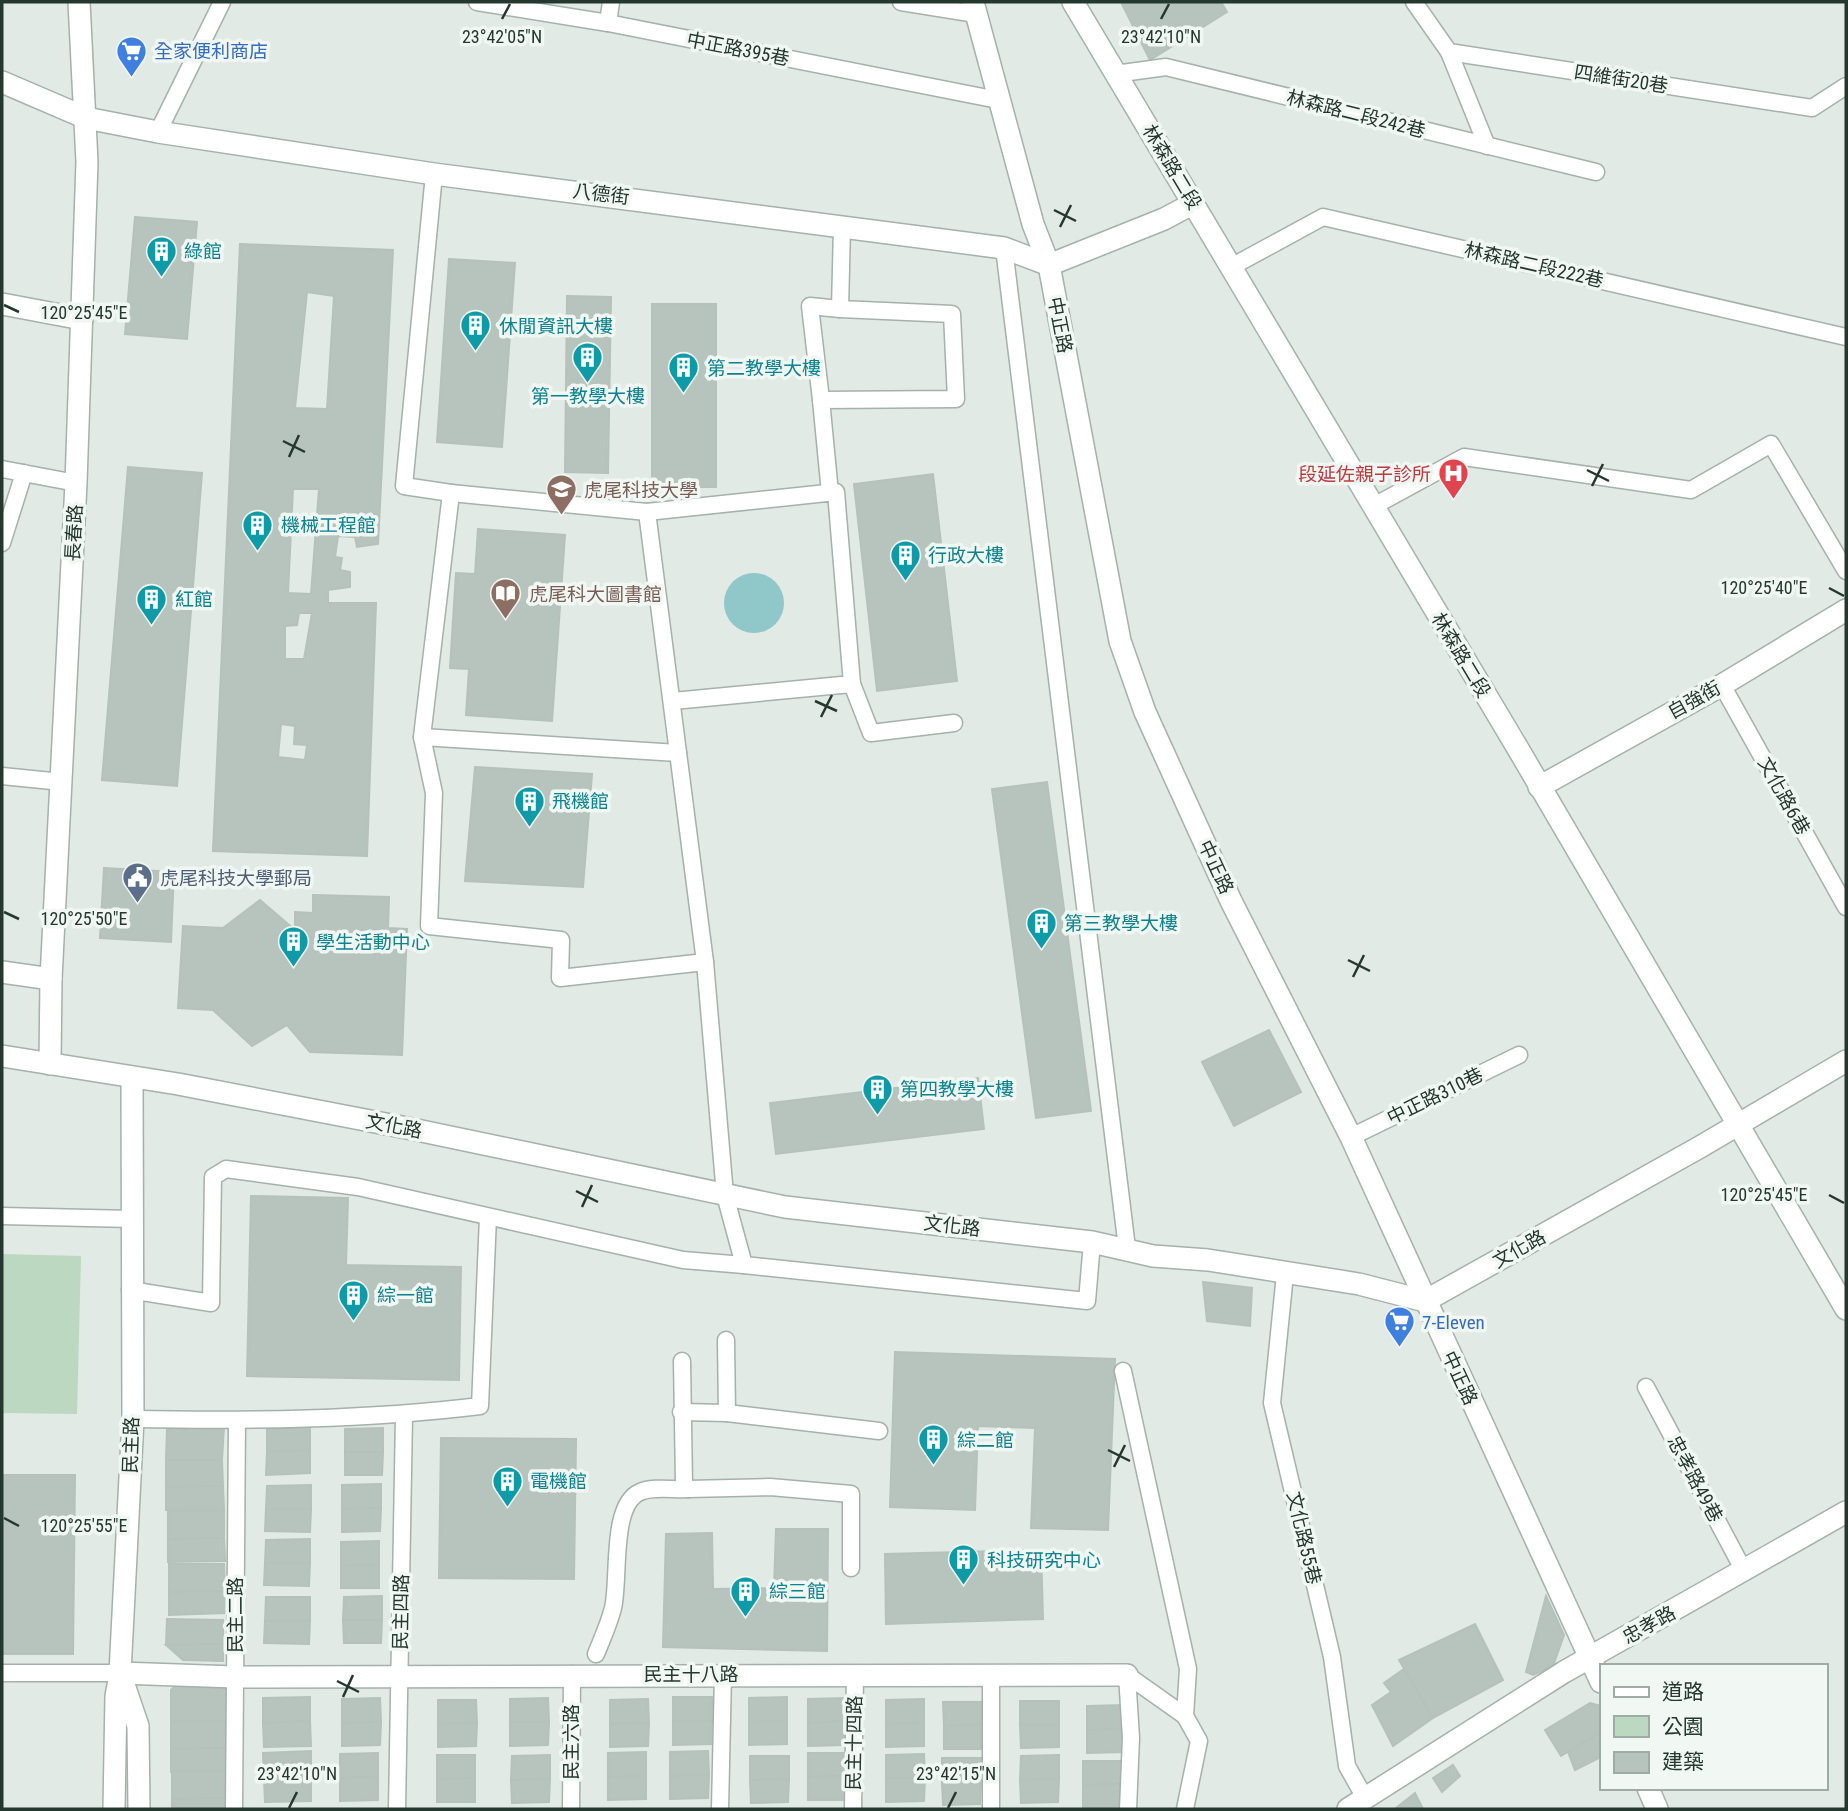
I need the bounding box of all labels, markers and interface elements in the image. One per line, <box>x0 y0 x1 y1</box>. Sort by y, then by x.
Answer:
text: 23°42'05"N <box>462 26 542 47</box>
text: 23°42'10"N <box>1121 26 1201 47</box>
street label: 中正路395巷 <box>685 28 791 70</box>
supermarket icon: 全家便利商店 <box>114 34 148 78</box>
place label: 全家便利商店 <box>154 40 268 63</box>
street label: 四維街20巷 <box>1572 60 1670 98</box>
street label: 林森路二段242巷 <box>1284 86 1428 142</box>
street label: 林森路二段 <box>1138 120 1206 214</box>
street label: 八德街 <box>571 179 631 209</box>
building icon: 綠館 <box>144 234 178 278</box>
street label: 林森路二段222巷 <box>1462 238 1606 292</box>
place label: 綠館 <box>184 240 222 263</box>
street label: 中正路 <box>1043 295 1077 355</box>
text: 120°25'45"E <box>41 302 127 323</box>
building icon: 休閒資訊大樓 <box>459 309 493 353</box>
place label: 休閒資訊大樓 <box>499 315 613 338</box>
building icon: 第一教學大樓 <box>571 340 605 384</box>
building icon: 第二教學大樓 <box>667 351 701 395</box>
place label: 第二教學大樓 <box>707 357 821 380</box>
place label: 第一教學大樓 <box>531 385 645 408</box>
hospital icon: 段延佐親子診所 <box>1437 457 1471 501</box>
place label: 段延佐親子診所 <box>1298 463 1431 486</box>
school or university icon: 虎尾科技大學 <box>544 473 578 517</box>
place label: 虎尾科技大學 <box>584 479 698 502</box>
street label: 長春路 <box>61 504 87 562</box>
building icon: 機械工程館 <box>241 508 275 552</box>
place label: 機械工程館 <box>281 514 376 537</box>
building icon: 行政大樓 <box>888 538 922 582</box>
place label: 行政大樓 <box>928 544 1004 567</box>
library icon: 虎尾科大圖書館 <box>489 577 523 621</box>
text: 120°25'40"E <box>1721 577 1807 598</box>
building icon: 紅館 <box>135 582 169 626</box>
place label: 虎尾科大圖書館 <box>529 583 662 606</box>
place label: 紅館 <box>175 588 213 611</box>
street label: 林森路二段 <box>1427 608 1495 702</box>
street label: 自強街 <box>1663 676 1725 724</box>
street label: 文化路6巷 <box>1753 753 1815 839</box>
building icon: 飛機館 <box>512 784 546 828</box>
place label: 飛機館 <box>552 790 609 813</box>
street label: 中正路 <box>1194 836 1238 898</box>
public building icon: 虎尾科技大學郵局 <box>120 861 154 905</box>
place label: 虎尾科技大學郵局 <box>160 867 312 890</box>
building icon: 第三教學大樓 <box>1024 906 1058 950</box>
text: 120°25'50"E <box>41 908 127 929</box>
place label: 第三教學大樓 <box>1064 912 1178 935</box>
building icon: 學生活動中心 <box>276 925 310 969</box>
place label: 學生活動中心 <box>316 931 430 954</box>
street label: 中正路310巷 <box>1383 1063 1487 1129</box>
building icon: 第四教學大樓 <box>860 1072 894 1116</box>
place label: 第四教學大樓 <box>900 1078 1014 1101</box>
street label: 文化路 <box>364 1109 424 1143</box>
text: 120°25'45"E <box>1721 1184 1807 1205</box>
street label: 文化路 <box>922 1211 982 1241</box>
street label: 文化路 <box>1488 1225 1550 1273</box>
building icon: 綜一館 <box>337 1278 371 1322</box>
place label: 綜一館 <box>377 1284 434 1307</box>
supermarket icon: 7-Eleven <box>1382 1305 1416 1349</box>
place label: 7-Eleven <box>1422 1311 1485 1334</box>
street label: 中正路 <box>1438 1347 1482 1409</box>
street label: 民主路 <box>119 1416 143 1474</box>
building icon: 綜二館 <box>917 1423 951 1467</box>
place label: 綜二館 <box>957 1429 1014 1452</box>
street label: 忠孝路49巷 <box>1663 1432 1727 1526</box>
building icon: 電機館 <box>490 1464 524 1508</box>
place label: 電機館 <box>530 1470 587 1493</box>
street label: 文化路55巷 <box>1282 1489 1326 1587</box>
text: 120°25'55"E <box>41 1515 127 1536</box>
building icon: 科技研究中心 <box>947 1543 981 1587</box>
place label: 科技研究中心 <box>987 1549 1101 1572</box>
street label: 民主四路 <box>389 1574 413 1650</box>
building icon: 綜三館 <box>729 1574 763 1618</box>
street label: 民主二路 <box>224 1577 247 1653</box>
place label: 綜三館 <box>769 1580 826 1603</box>
street label: 忠孝路 <box>1618 1601 1680 1649</box>
street label: 民主十八路 <box>643 1663 739 1686</box>
legend <box>1600 1664 1827 1790</box>
text: 道路 <box>1662 1680 1704 1704</box>
street label: 民主十四路 <box>842 1695 866 1791</box>
street label: 民主六路 <box>560 1704 583 1780</box>
text: 公園 <box>1662 1715 1704 1739</box>
text: 建築 <box>1662 1750 1704 1774</box>
text: 23°42'10"N <box>257 1763 337 1784</box>
text: 23°42'15"N <box>916 1763 996 1784</box>

